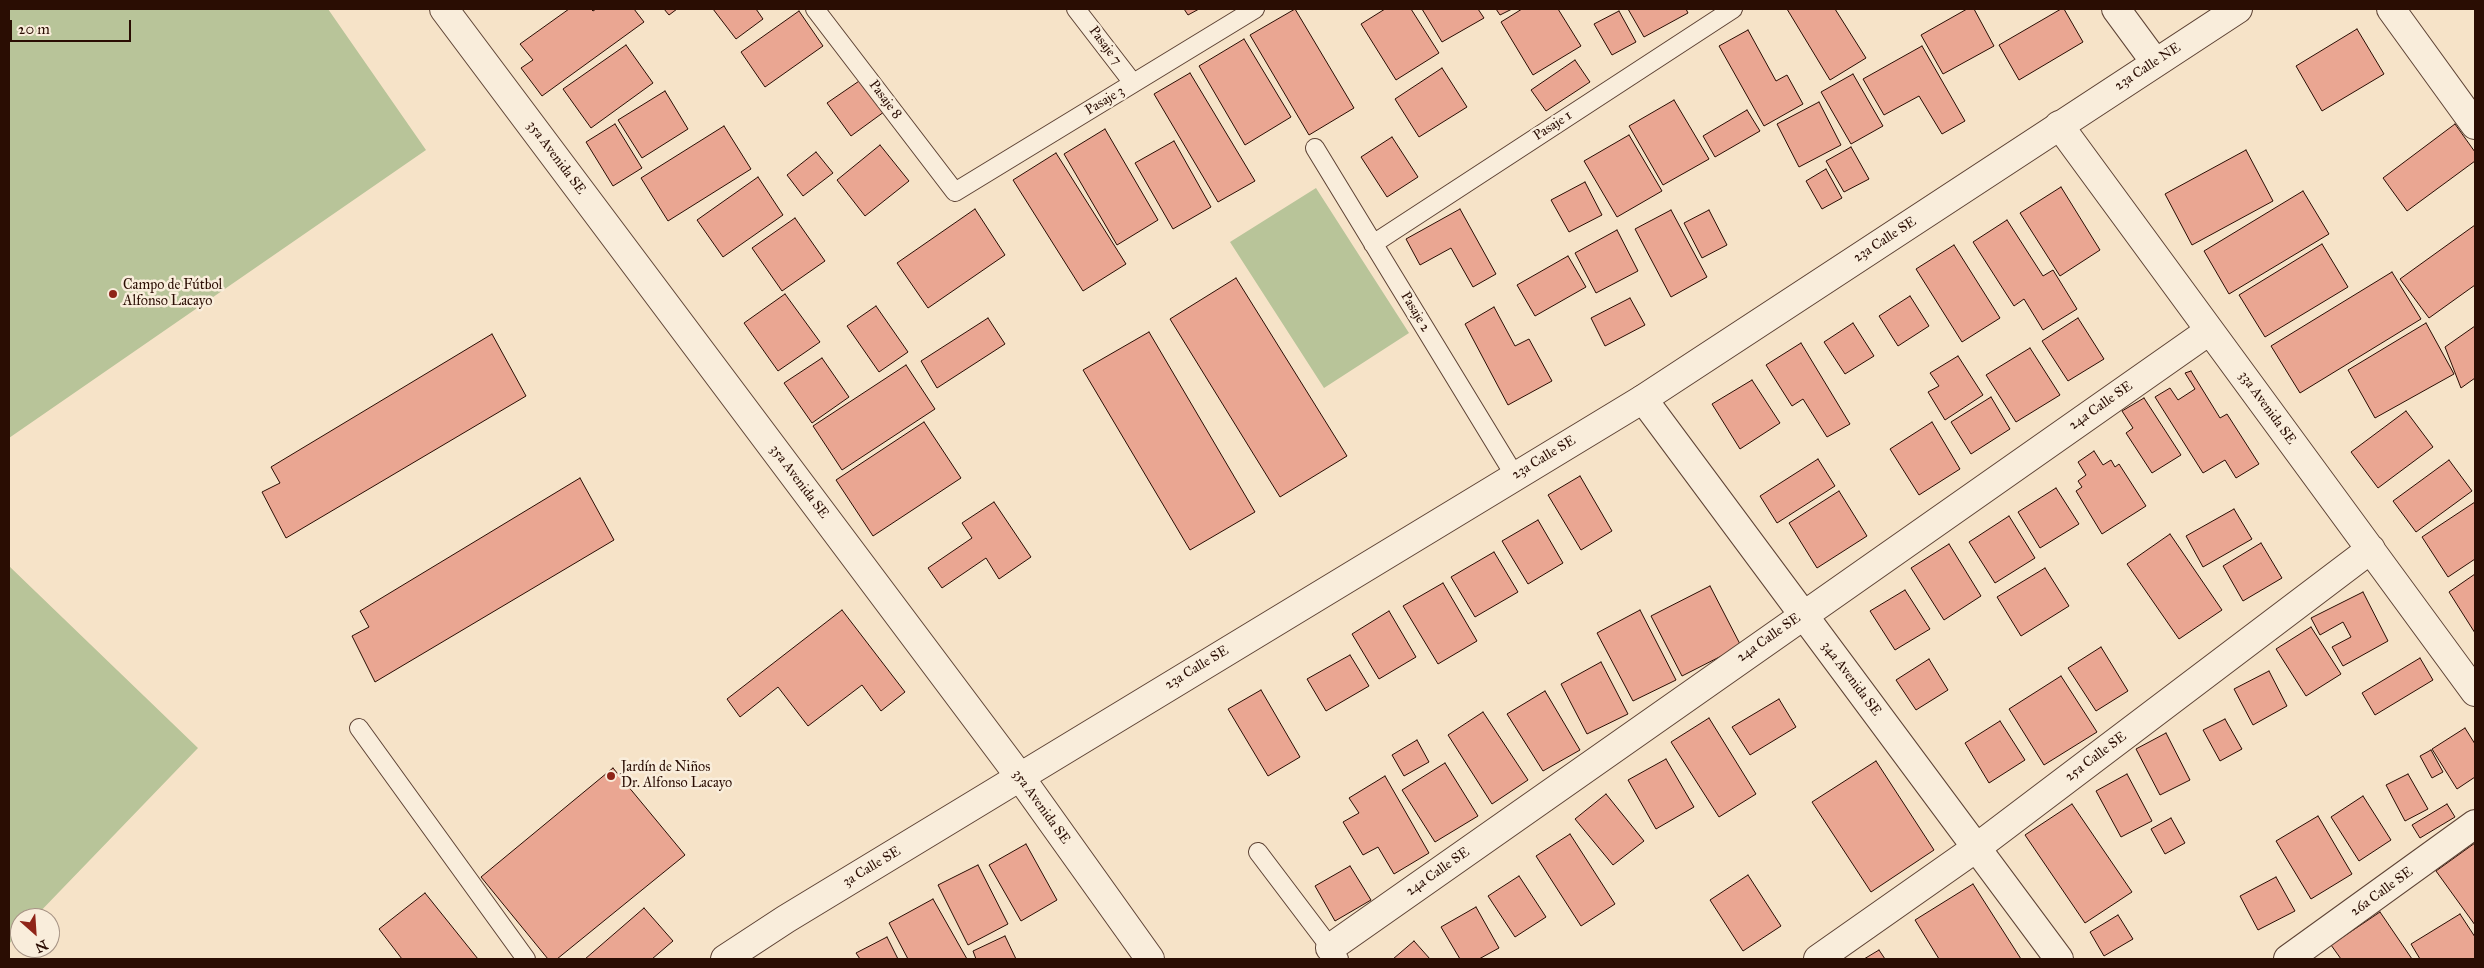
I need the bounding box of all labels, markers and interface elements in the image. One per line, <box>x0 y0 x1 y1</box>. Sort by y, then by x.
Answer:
scale bar <box>12 10 134 42</box>
text: 20 m <box>18 20 50 38</box>
street label: Pasaje 7 <box>1085 23 1125 69</box>
street label: 23a Calle NE <box>2112 39 2184 95</box>
street label: Pasaje 8 <box>865 77 905 123</box>
street label: Pasaje 3 <box>1082 83 1128 119</box>
street label: Pasaje 1 <box>1531 107 1575 145</box>
street label: 35a Avenida SE <box>523 118 589 198</box>
street label: 23a Calle SE <box>1851 214 1919 266</box>
place label: Campo de Fútbol Alfonso Lacayo <box>123 278 222 310</box>
marker: Campo de Fútbol Alfonso Lacayo <box>107 288 119 300</box>
street label: Pasaje 2 <box>1397 289 1433 335</box>
street label: 33a Avenida SE <box>2235 368 2299 448</box>
street label: 24a Calle SE <box>2066 378 2136 434</box>
street label: 23a Calle SE <box>1509 432 1579 484</box>
street label: 35a Avenida SE <box>766 442 832 522</box>
street label: 24a Calle SE <box>1734 610 1804 666</box>
street label: 34a Avenida SE <box>1818 638 1884 720</box>
street label: 23a Calle SE <box>1162 642 1232 694</box>
street label: 25a Calle SE <box>2062 729 2130 785</box>
place label: Jardín de Niños Dr. Alfonso Lacayo <box>621 760 732 792</box>
street label: 35a Avenida SE <box>1008 767 1074 847</box>
marker: Jardín de Niños Dr. Alfonso Lacayo <box>605 770 617 782</box>
street label: 3a Calle SE <box>840 843 904 891</box>
street label: 24a Calle SE <box>1403 844 1473 900</box>
street label: 26a Calle SE <box>2348 864 2416 920</box>
north arrow <box>10 908 60 958</box>
text: N <box>32 936 50 956</box>

